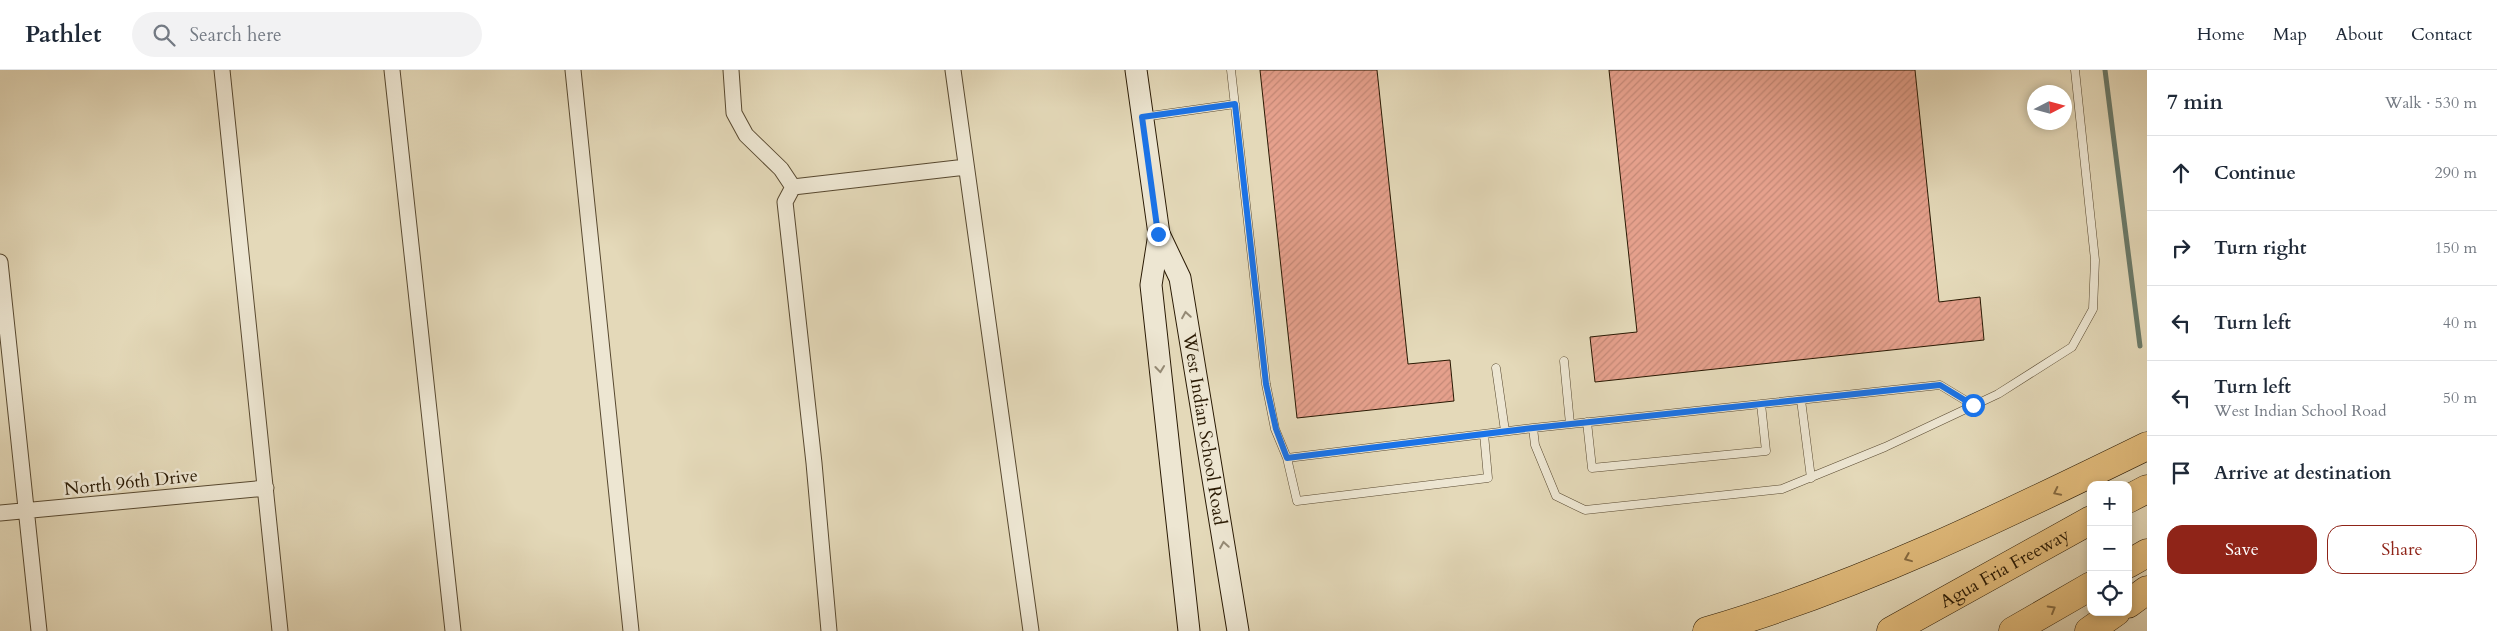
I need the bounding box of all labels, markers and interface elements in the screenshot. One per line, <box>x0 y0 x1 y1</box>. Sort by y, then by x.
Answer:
search box <box>132 12 482 57</box>
text: Pathlet <box>25 18 102 51</box>
icon: search <box>150 21 178 49</box>
text: Search here <box>190 22 282 48</box>
text: Home <box>2197 22 2245 47</box>
text: Map <box>2273 22 2307 47</box>
text: About <box>2335 22 2383 47</box>
text: Contact <box>2411 22 2472 47</box>
north arrow <box>2027 85 2072 130</box>
text: 7 min <box>2167 88 2223 117</box>
text: Walk · 530 m <box>2385 92 2477 114</box>
icon: ahead <box>2167 159 2195 187</box>
text: Continue <box>2214 160 2296 186</box>
text: 290 m <box>2435 162 2477 184</box>
route end <box>1147 223 1170 246</box>
icon: right <box>2167 234 2195 262</box>
text: Turn right <box>2214 235 2306 261</box>
text: 150 m <box>2435 237 2477 259</box>
icon: left <box>2167 309 2195 337</box>
text: Turn left <box>2214 310 2291 336</box>
one-way arrow <box>1181 311 1191 320</box>
text: 40 m <box>2443 312 2477 334</box>
street label: West Indian School Road <box>1176 330 1232 528</box>
one-way arrow <box>1154 365 1165 373</box>
text: Turn left <box>2214 374 2291 400</box>
icon: left <box>2167 384 2195 412</box>
text: 50 m <box>2443 387 2477 409</box>
route start <box>1962 394 1985 417</box>
text: West Indian School Road <box>2214 400 2386 422</box>
icon: arrive <box>2167 459 2195 487</box>
text: Arrive at destination <box>2214 460 2391 486</box>
street label: North 96th Drive <box>63 463 199 502</box>
map controls <box>2087 481 2132 616</box>
button: + <box>2087 481 2132 526</box>
one-way arrow <box>2053 486 2062 496</box>
street label: Agua Fria Freeway <box>1935 522 2075 614</box>
button: Save <box>2167 525 2317 574</box>
button: Share <box>2327 525 2477 574</box>
button: − <box>2087 526 2132 571</box>
one-way arrow <box>1219 540 1229 549</box>
one-way arrow <box>1904 552 1913 563</box>
button: locate <box>2087 571 2132 616</box>
one-way arrow <box>2047 605 2056 615</box>

